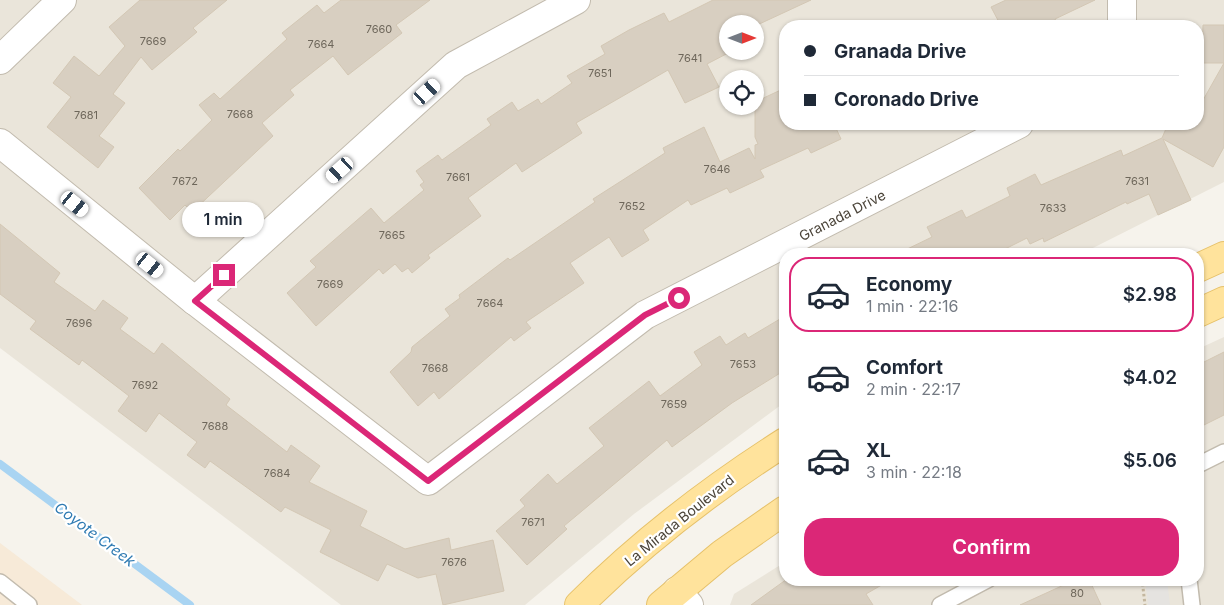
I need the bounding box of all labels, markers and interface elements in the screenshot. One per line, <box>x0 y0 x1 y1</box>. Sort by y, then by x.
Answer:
north arrow <box>719 15 764 60</box>
map controls <box>719 15 764 115</box>
house number: 7660 <box>366 22 392 36</box>
house number: 7669 <box>140 34 166 48</box>
house number: 7664 <box>308 37 334 51</box>
text: Granada Drive <box>834 40 966 63</box>
house number: 7641 <box>678 51 702 65</box>
house number: 7651 <box>588 66 612 80</box>
button: locate <box>719 70 764 115</box>
car <box>410 76 443 108</box>
text: Coronado Drive <box>834 88 979 111</box>
house number: 7668 <box>227 107 253 121</box>
house number: 7681 <box>74 108 98 122</box>
car <box>323 154 356 186</box>
house number: 7646 <box>704 162 731 176</box>
house number: 7661 <box>446 170 470 184</box>
house number: 7672 <box>172 174 198 188</box>
house number: 7631 <box>1125 174 1149 188</box>
street label: Granada Drive <box>796 186 888 244</box>
car <box>58 189 91 219</box>
house number: 7652 <box>619 199 645 213</box>
house number: 7633 <box>1040 201 1066 215</box>
callout: 1 min <box>183 202 265 238</box>
text: 1 min <box>203 209 243 229</box>
house number: 7665 <box>379 228 406 242</box>
car <box>133 250 166 280</box>
route end <box>213 264 235 286</box>
icon: car <box>806 272 851 317</box>
text: Economy <box>866 273 952 296</box>
house number: 7669 <box>317 277 343 291</box>
text: $2.98 <box>1123 283 1177 306</box>
route start <box>668 287 690 309</box>
house number: 7664 <box>477 296 503 310</box>
text: 1 min · 22:16 <box>866 296 959 316</box>
house number: 7696 <box>66 316 92 330</box>
icon: car <box>806 355 851 400</box>
text: Comfort <box>866 356 943 379</box>
house number: 7653 <box>730 357 756 371</box>
house number: 7668 <box>422 361 448 375</box>
text: $4.02 <box>1123 366 1177 389</box>
house number: 7692 <box>132 378 158 392</box>
text: 2 min · 22:17 <box>866 379 961 399</box>
house number: 7659 <box>661 397 687 411</box>
house number: 7688 <box>202 419 228 433</box>
icon: car <box>806 438 851 483</box>
text: XL <box>866 439 891 462</box>
text: $5.06 <box>1123 449 1177 472</box>
text: 3 min · 22:18 <box>866 462 962 482</box>
house number: 7684 <box>264 466 290 480</box>
street label: La Mirada Boulevard <box>621 471 737 569</box>
water label: Coyote Creek <box>51 497 140 571</box>
house number: 7671 <box>521 515 545 529</box>
button: Confirm <box>804 518 1179 576</box>
house number: 7676 <box>441 555 467 569</box>
house number: 80 <box>1070 586 1084 600</box>

